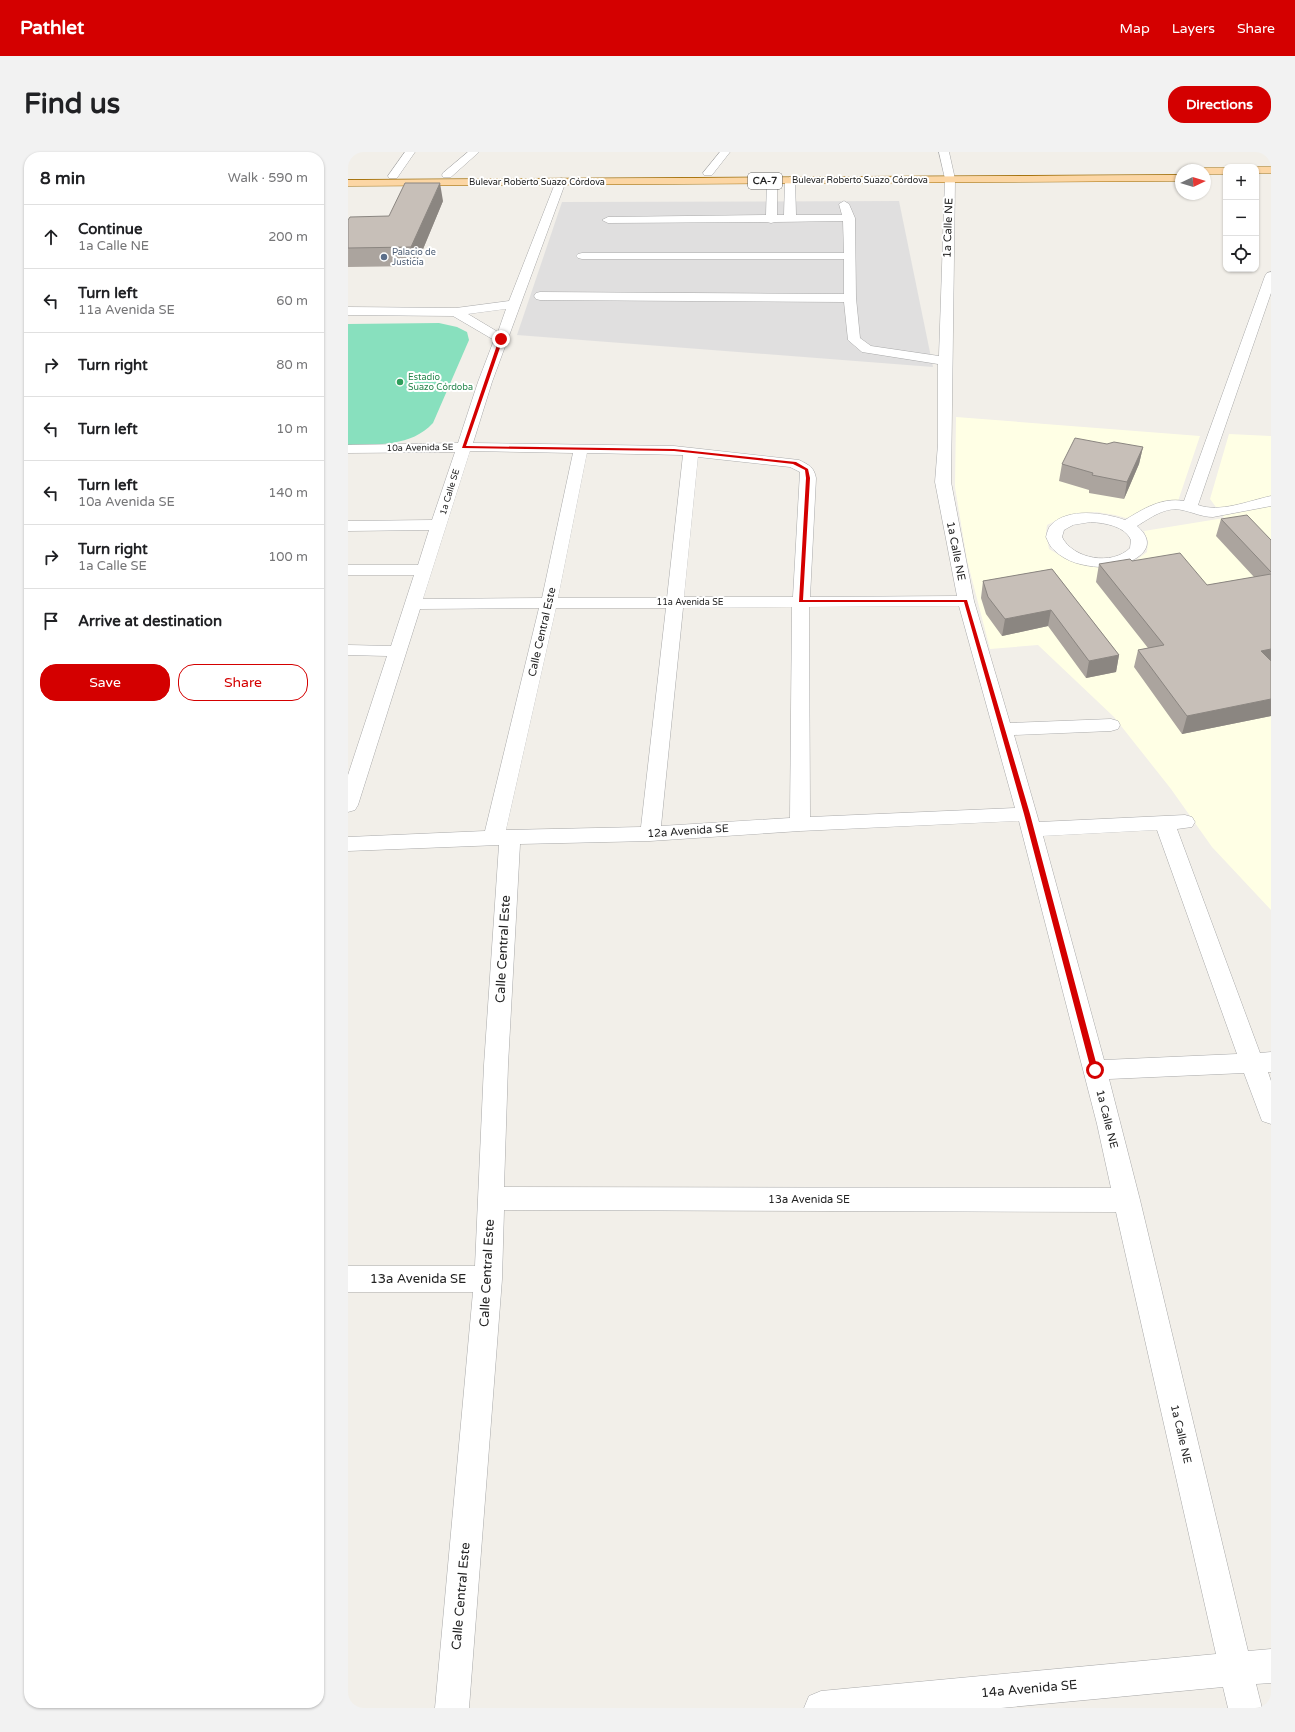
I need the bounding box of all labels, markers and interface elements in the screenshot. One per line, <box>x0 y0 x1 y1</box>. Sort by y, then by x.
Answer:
text: Pathlet <box>20 17 84 39</box>
text: Map <box>1120 20 1150 37</box>
text: Layers <box>1172 20 1215 37</box>
text: Share <box>1237 20 1275 37</box>
button: Directions <box>1168 86 1271 123</box>
text: Find us <box>24 87 120 121</box>
north arrow <box>1175 164 1211 200</box>
map controls <box>1223 164 1259 272</box>
button: + <box>1223 164 1259 200</box>
text: 8 min <box>40 168 85 189</box>
text: Walk · 590 m <box>228 170 308 186</box>
road number: CA-7 <box>748 173 782 189</box>
street label: Bulevar Roberto Suazo Córdova <box>792 175 928 186</box>
street label: Bulevar Roberto Suazo Córdova <box>469 177 605 188</box>
street label: 1a Calle NE <box>940 198 956 258</box>
button: − <box>1223 200 1259 236</box>
text: Continue <box>78 220 142 238</box>
icon: ahead <box>40 226 62 248</box>
text: 200 m <box>268 229 308 245</box>
button: locate <box>1223 236 1259 272</box>
text: 1a Calle NE <box>78 238 149 254</box>
place label: Palacio de Justicia <box>392 247 436 268</box>
marker: Palacio de Justicia <box>379 252 389 262</box>
text: Turn left <box>78 284 138 302</box>
icon: left <box>40 290 62 312</box>
text: 60 m <box>276 293 308 309</box>
text: 11a Avenida SE <box>78 302 175 318</box>
route end <box>492 330 510 348</box>
icon: right <box>40 354 62 376</box>
text: Turn right <box>78 356 148 374</box>
text: 80 m <box>276 357 308 373</box>
place label: Estadio Suazo Córdoba <box>408 372 473 393</box>
marker: Estadio Suazo Córdoba <box>395 377 405 387</box>
icon: left <box>40 418 62 440</box>
text: Turn left <box>78 420 138 438</box>
text: 10 m <box>276 421 308 437</box>
street label: 10a Avenida SE <box>386 442 454 454</box>
street label: 1a Calle SE <box>438 467 462 516</box>
text: Turn left <box>78 476 138 494</box>
icon: left <box>40 482 62 504</box>
text: 140 m <box>268 485 308 501</box>
text: 10a Avenida SE <box>78 494 175 510</box>
street label: 1a Calle NE <box>944 520 968 582</box>
text: Turn right <box>78 540 148 558</box>
icon: right <box>40 546 62 568</box>
text: 100 m <box>268 549 308 565</box>
text: 1a Calle SE <box>78 558 147 574</box>
street label: Calle Central Este <box>525 586 559 678</box>
street label: 11a Avenida SE <box>657 597 724 608</box>
icon: arrive <box>40 610 62 632</box>
text: Arrive at destination <box>78 612 222 630</box>
button: Save <box>40 664 170 701</box>
button: Share <box>178 664 308 701</box>
street label: 12a Avenida SE <box>647 822 729 840</box>
street label: Calle Central Este <box>492 895 514 1003</box>
route start <box>1086 1061 1104 1079</box>
street label: 1a Calle NE <box>1093 1088 1121 1150</box>
street label: 13a Avenida SE <box>768 1193 850 1206</box>
street label: Calle Central Este <box>476 1219 498 1327</box>
street label: 13a Avenida SE <box>370 1271 466 1287</box>
street label: 1a Calle NE <box>1168 1403 1194 1465</box>
street label: Calle Central Este <box>448 1542 474 1650</box>
street label: 14a Avenida SE <box>980 1677 1078 1701</box>

